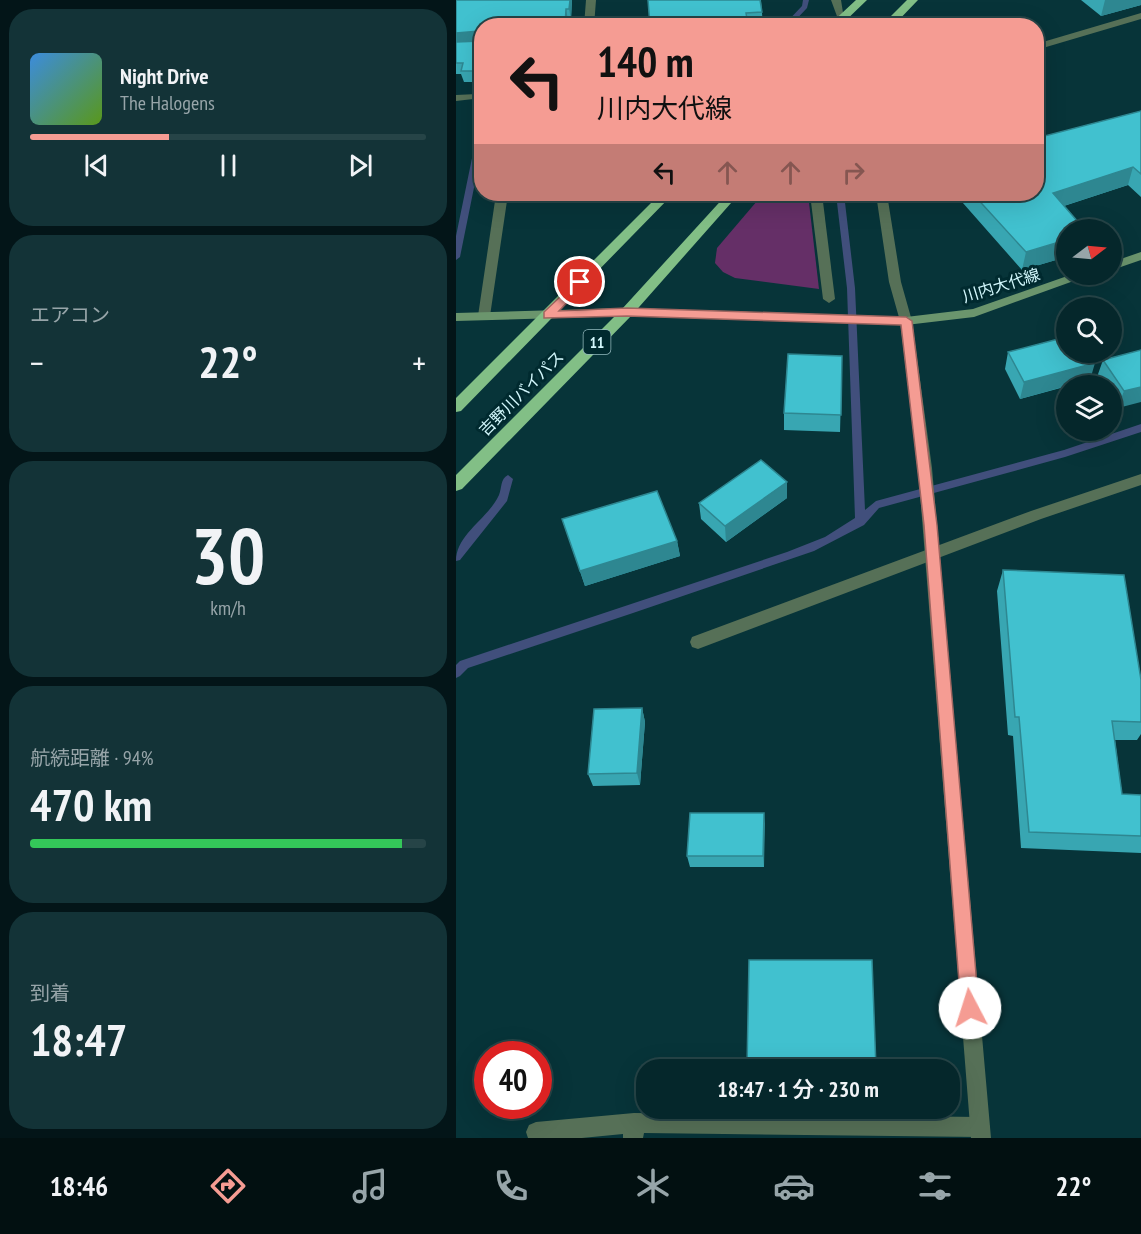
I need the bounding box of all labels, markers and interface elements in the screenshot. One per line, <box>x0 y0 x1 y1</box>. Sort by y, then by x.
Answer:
text: 140 m <box>597 34 694 89</box>
icon: left <box>498 42 576 120</box>
text: Night Drive <box>120 62 209 90</box>
text: The Halogens <box>120 90 215 116</box>
text: 川内大代線 <box>597 91 732 125</box>
icon: previous <box>80 149 113 182</box>
icon: pause <box>212 149 245 182</box>
icon: next <box>344 149 377 182</box>
icon: left <box>648 156 681 189</box>
icon: ahead <box>711 156 744 189</box>
icon: ahead <box>774 156 807 189</box>
icon: right <box>837 156 870 189</box>
north arrow <box>1056 219 1122 285</box>
map controls <box>1056 219 1122 441</box>
pin <box>554 256 605 307</box>
street label: 川内大代線 <box>960 264 1042 306</box>
icon: arrive <box>563 265 596 298</box>
button: search <box>1056 297 1122 363</box>
text: エアコン <box>30 302 110 328</box>
road number: 11 <box>584 330 610 354</box>
text: 22° <box>198 332 258 390</box>
text: − <box>30 341 44 384</box>
text: + <box>412 341 426 384</box>
street label: 吉野川バイパス <box>474 346 568 440</box>
button: layers <box>1056 375 1122 441</box>
text: 30 <box>191 505 265 606</box>
text: km/h <box>210 595 246 621</box>
text: 航続距離 · 94% <box>30 745 153 771</box>
text: 470 km <box>30 775 152 833</box>
position arrow <box>938 976 1002 1040</box>
text: 到着 <box>30 980 70 1006</box>
text: 18:47 <box>30 1010 127 1068</box>
speed limit sign: 40 <box>474 1041 552 1119</box>
text: 18:47 · 1 分 · 230 m <box>717 1075 879 1103</box>
icon: directions <box>207 1165 249 1207</box>
icon: music <box>349 1165 391 1207</box>
icon: phone <box>490 1165 532 1207</box>
icon: climate <box>632 1165 674 1207</box>
icon: car <box>773 1165 815 1207</box>
icon: filters <box>914 1165 956 1207</box>
text: 18:46 <box>50 1169 108 1203</box>
text: 22° <box>1056 1169 1091 1203</box>

